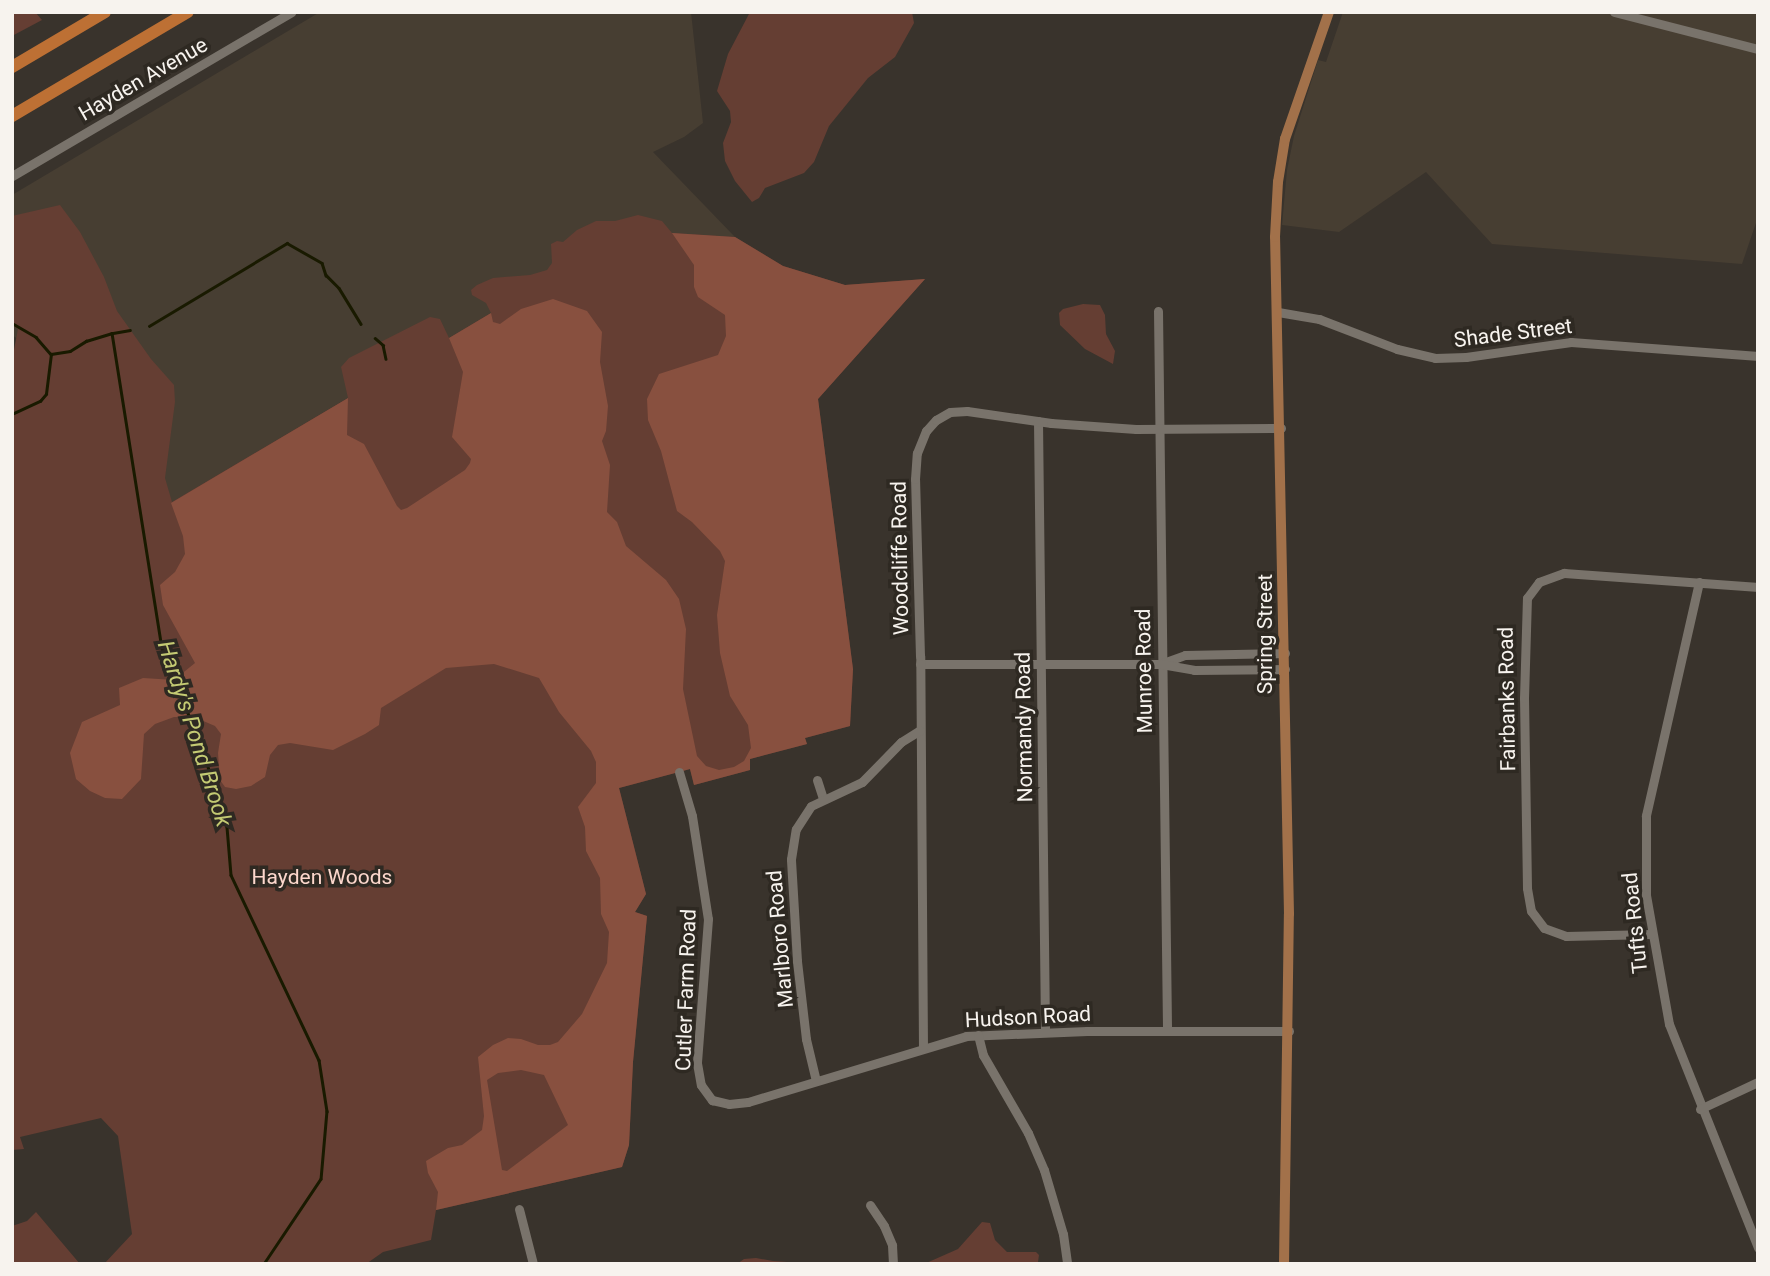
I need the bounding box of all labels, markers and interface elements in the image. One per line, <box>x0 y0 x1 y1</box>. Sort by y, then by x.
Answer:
street label: Hayden Avenue <box>74 32 212 126</box>
street label: Shade Street <box>1452 313 1574 353</box>
street label: Woodcliffe Road <box>886 481 914 635</box>
street label: Spring Street <box>1252 574 1278 694</box>
street label: Munroe Road <box>1130 608 1158 734</box>
street label: Fairbanks Road <box>1493 626 1521 772</box>
water label: Hardy's Pond Brook <box>151 637 237 831</box>
street label: Normandy Road <box>1010 651 1038 803</box>
park label: Hayden Woods <box>252 864 392 890</box>
street label: Marlboro Road <box>761 869 799 1009</box>
street label: Tufts Road <box>1617 871 1653 975</box>
street label: Cutler Farm Road <box>671 908 701 1072</box>
street label: Hudson Road <box>964 1001 1092 1033</box>

